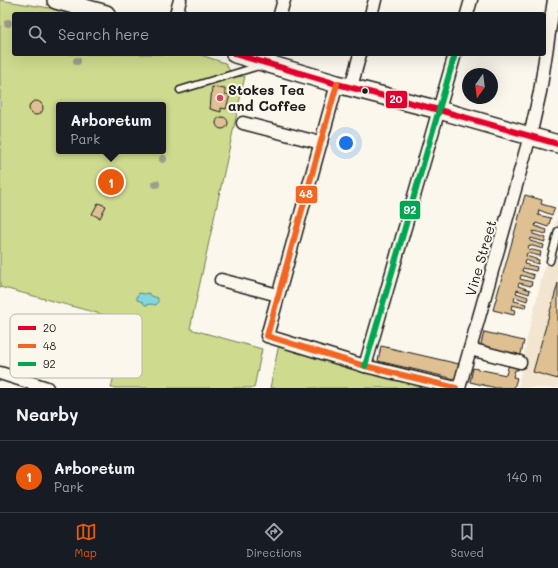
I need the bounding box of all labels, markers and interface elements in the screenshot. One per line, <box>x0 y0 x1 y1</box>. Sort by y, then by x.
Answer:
search box <box>12 12 546 56</box>
icon: search <box>26 23 48 45</box>
text: Search here <box>58 24 149 44</box>
north arrow <box>462 68 498 104</box>
place label: Stokes Tea and Coffee <box>228 80 306 115</box>
unlabelled marker <box>360 86 370 96</box>
line badge: 20 <box>385 90 408 109</box>
text: 20 <box>389 91 403 106</box>
marker: Stokes Tea and Coffee <box>215 93 225 103</box>
popup <box>56 102 166 154</box>
text: Arboretum <box>71 110 151 130</box>
text: Park <box>71 130 100 147</box>
your location <box>336 133 356 153</box>
pin: 1 <box>98 167 124 197</box>
line badge: 48 <box>295 185 318 204</box>
text: 48 <box>299 186 313 201</box>
line badge: 92 <box>399 200 421 220</box>
text: 92 <box>404 202 416 217</box>
street label: Vine Street <box>461 217 501 298</box>
legend <box>10 314 142 378</box>
text: 20 <box>43 320 56 335</box>
text: 48 <box>43 338 56 353</box>
text: 92 <box>43 356 56 371</box>
text: Nearby <box>16 403 78 425</box>
text: Arboretum <box>54 458 135 478</box>
text: 1 <box>26 468 32 485</box>
text: 140 m <box>506 468 542 485</box>
text: Park <box>54 478 83 495</box>
tab: Map <box>75 521 97 560</box>
tab: Directions <box>246 521 302 560</box>
tab: Saved <box>451 521 483 560</box>

